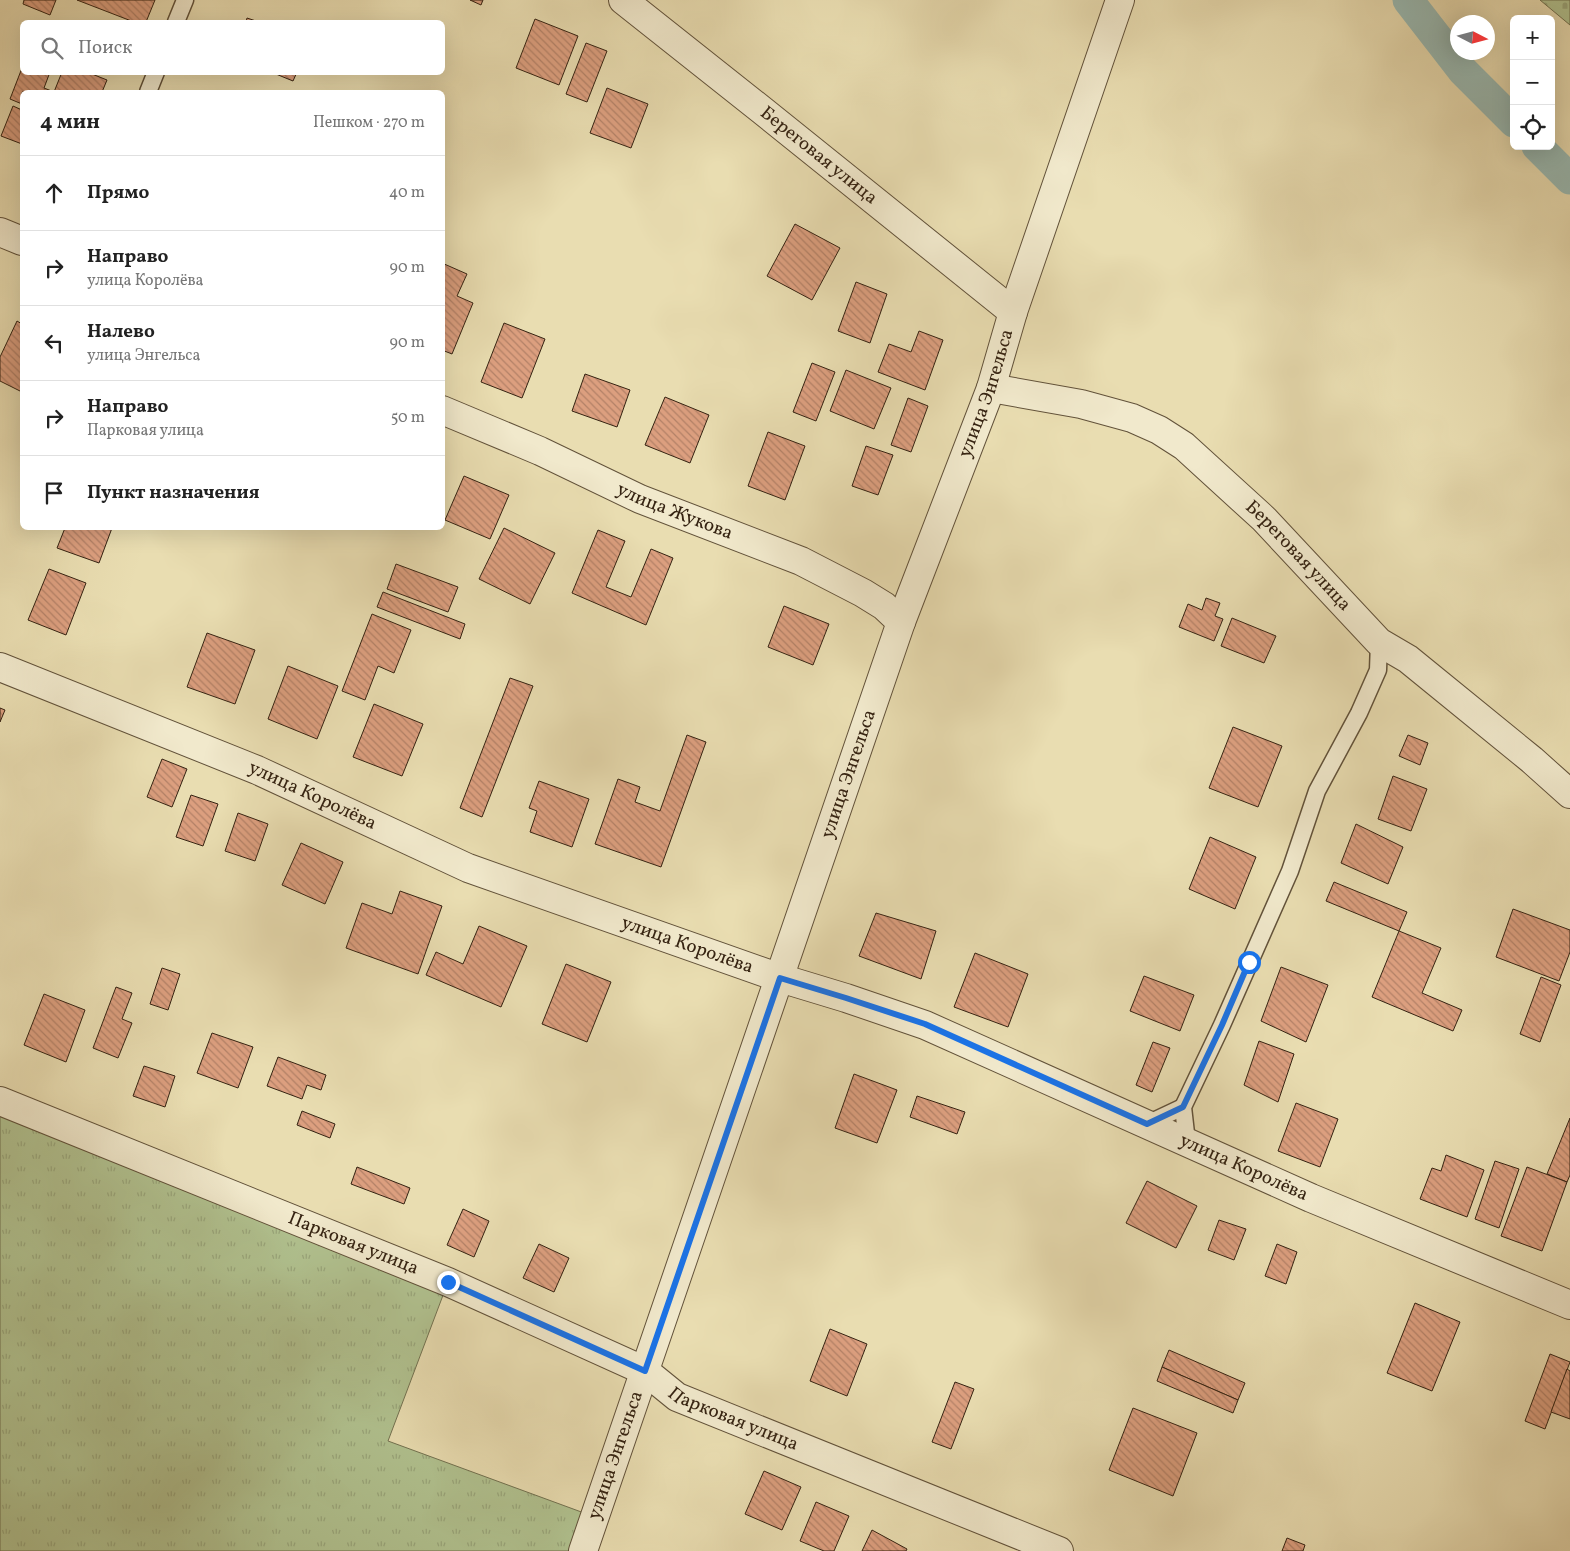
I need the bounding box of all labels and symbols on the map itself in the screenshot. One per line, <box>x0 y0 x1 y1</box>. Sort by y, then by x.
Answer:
north arrow <box>1450 15 1495 60</box>
street label: Береговая улица <box>754 100 883 211</box>
street label: улица Энгельса <box>952 326 1020 462</box>
street label: улица Жукова <box>612 477 737 547</box>
street label: Береговая улица <box>1239 495 1357 617</box>
street label: улица Энгельса <box>815 706 883 842</box>
street label: улица Королёва <box>245 755 381 837</box>
street label: улица Королёва <box>618 910 757 981</box>
route start <box>1238 951 1261 974</box>
street label: улица Королёва <box>1175 1128 1312 1208</box>
street label: Парковая улица <box>284 1206 423 1282</box>
route end <box>437 1271 460 1294</box>
street label: Парковая улица <box>662 1381 802 1458</box>
street label: улица Энгельса <box>582 1388 650 1523</box>

